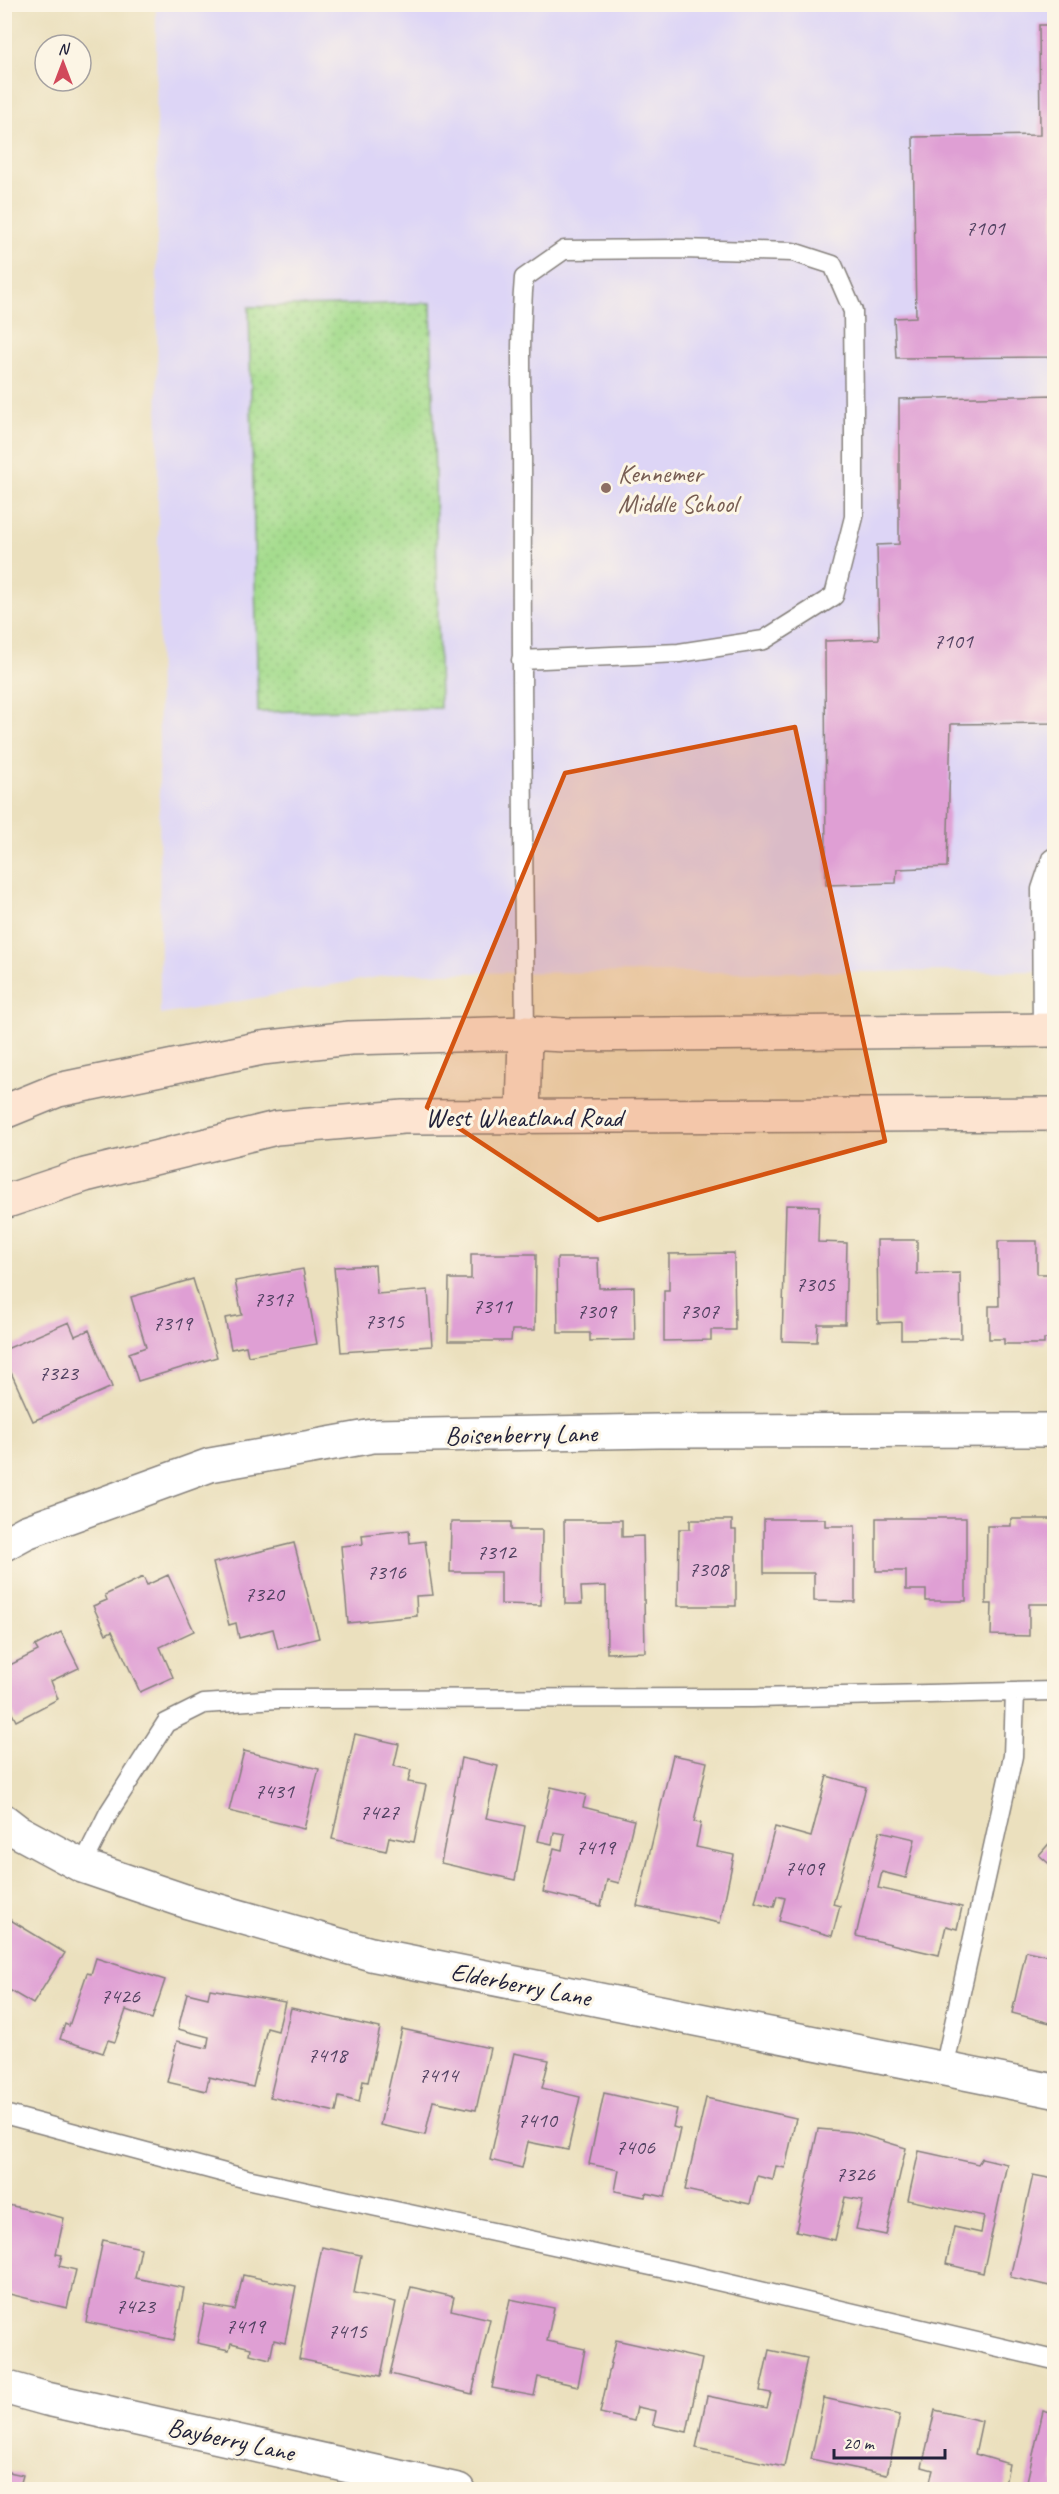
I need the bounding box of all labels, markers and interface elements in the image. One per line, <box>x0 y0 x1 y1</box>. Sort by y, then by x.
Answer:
north arrow <box>33 33 93 93</box>
text: N <box>58 39 71 59</box>
house number: 7101 <box>965 214 1006 242</box>
place label: Kennemer Middle School <box>618 457 742 520</box>
marker: Kennemer Middle School <box>599 481 613 495</box>
house number: 7101 <box>933 627 974 655</box>
street label: West Wheatland Road <box>425 1101 626 1134</box>
house number: 7305 <box>795 1270 836 1298</box>
house number: 7317 <box>253 1285 294 1313</box>
house number: 7311 <box>472 1292 513 1320</box>
house number: 7309 <box>576 1297 618 1325</box>
house number: 7307 <box>679 1297 720 1325</box>
house number: 7315 <box>364 1307 405 1335</box>
house number: 7319 <box>152 1309 194 1337</box>
house number: 7323 <box>38 1359 80 1387</box>
street label: Boisenberry Lane <box>445 1417 599 1452</box>
house number: 7312 <box>476 1538 518 1566</box>
house number: 7308 <box>688 1555 730 1583</box>
house number: 7316 <box>366 1558 407 1586</box>
house number: 7320 <box>244 1580 286 1608</box>
house number: 7431 <box>254 1777 295 1805</box>
house number: 7427 <box>359 1798 400 1826</box>
house number: 7419 <box>575 1833 617 1861</box>
house number: 7409 <box>784 1854 826 1882</box>
street label: Elderberry Lane <box>448 1955 596 2015</box>
house number: 7426 <box>100 1982 141 2010</box>
house number: 7418 <box>307 2041 349 2069</box>
house number: 7414 <box>418 2061 460 2089</box>
house number: 7410 <box>517 2106 559 2134</box>
house number: 7406 <box>615 2133 656 2161</box>
house number: 7326 <box>835 2160 876 2188</box>
house number: 7423 <box>115 2292 157 2320</box>
house number: 7419 <box>225 2312 267 2340</box>
house number: 7415 <box>327 2317 368 2345</box>
street label: Bayberry Lane <box>164 2410 300 2470</box>
scale bar <box>834 2422 945 2460</box>
text: 20 m <box>843 2432 876 2454</box>

